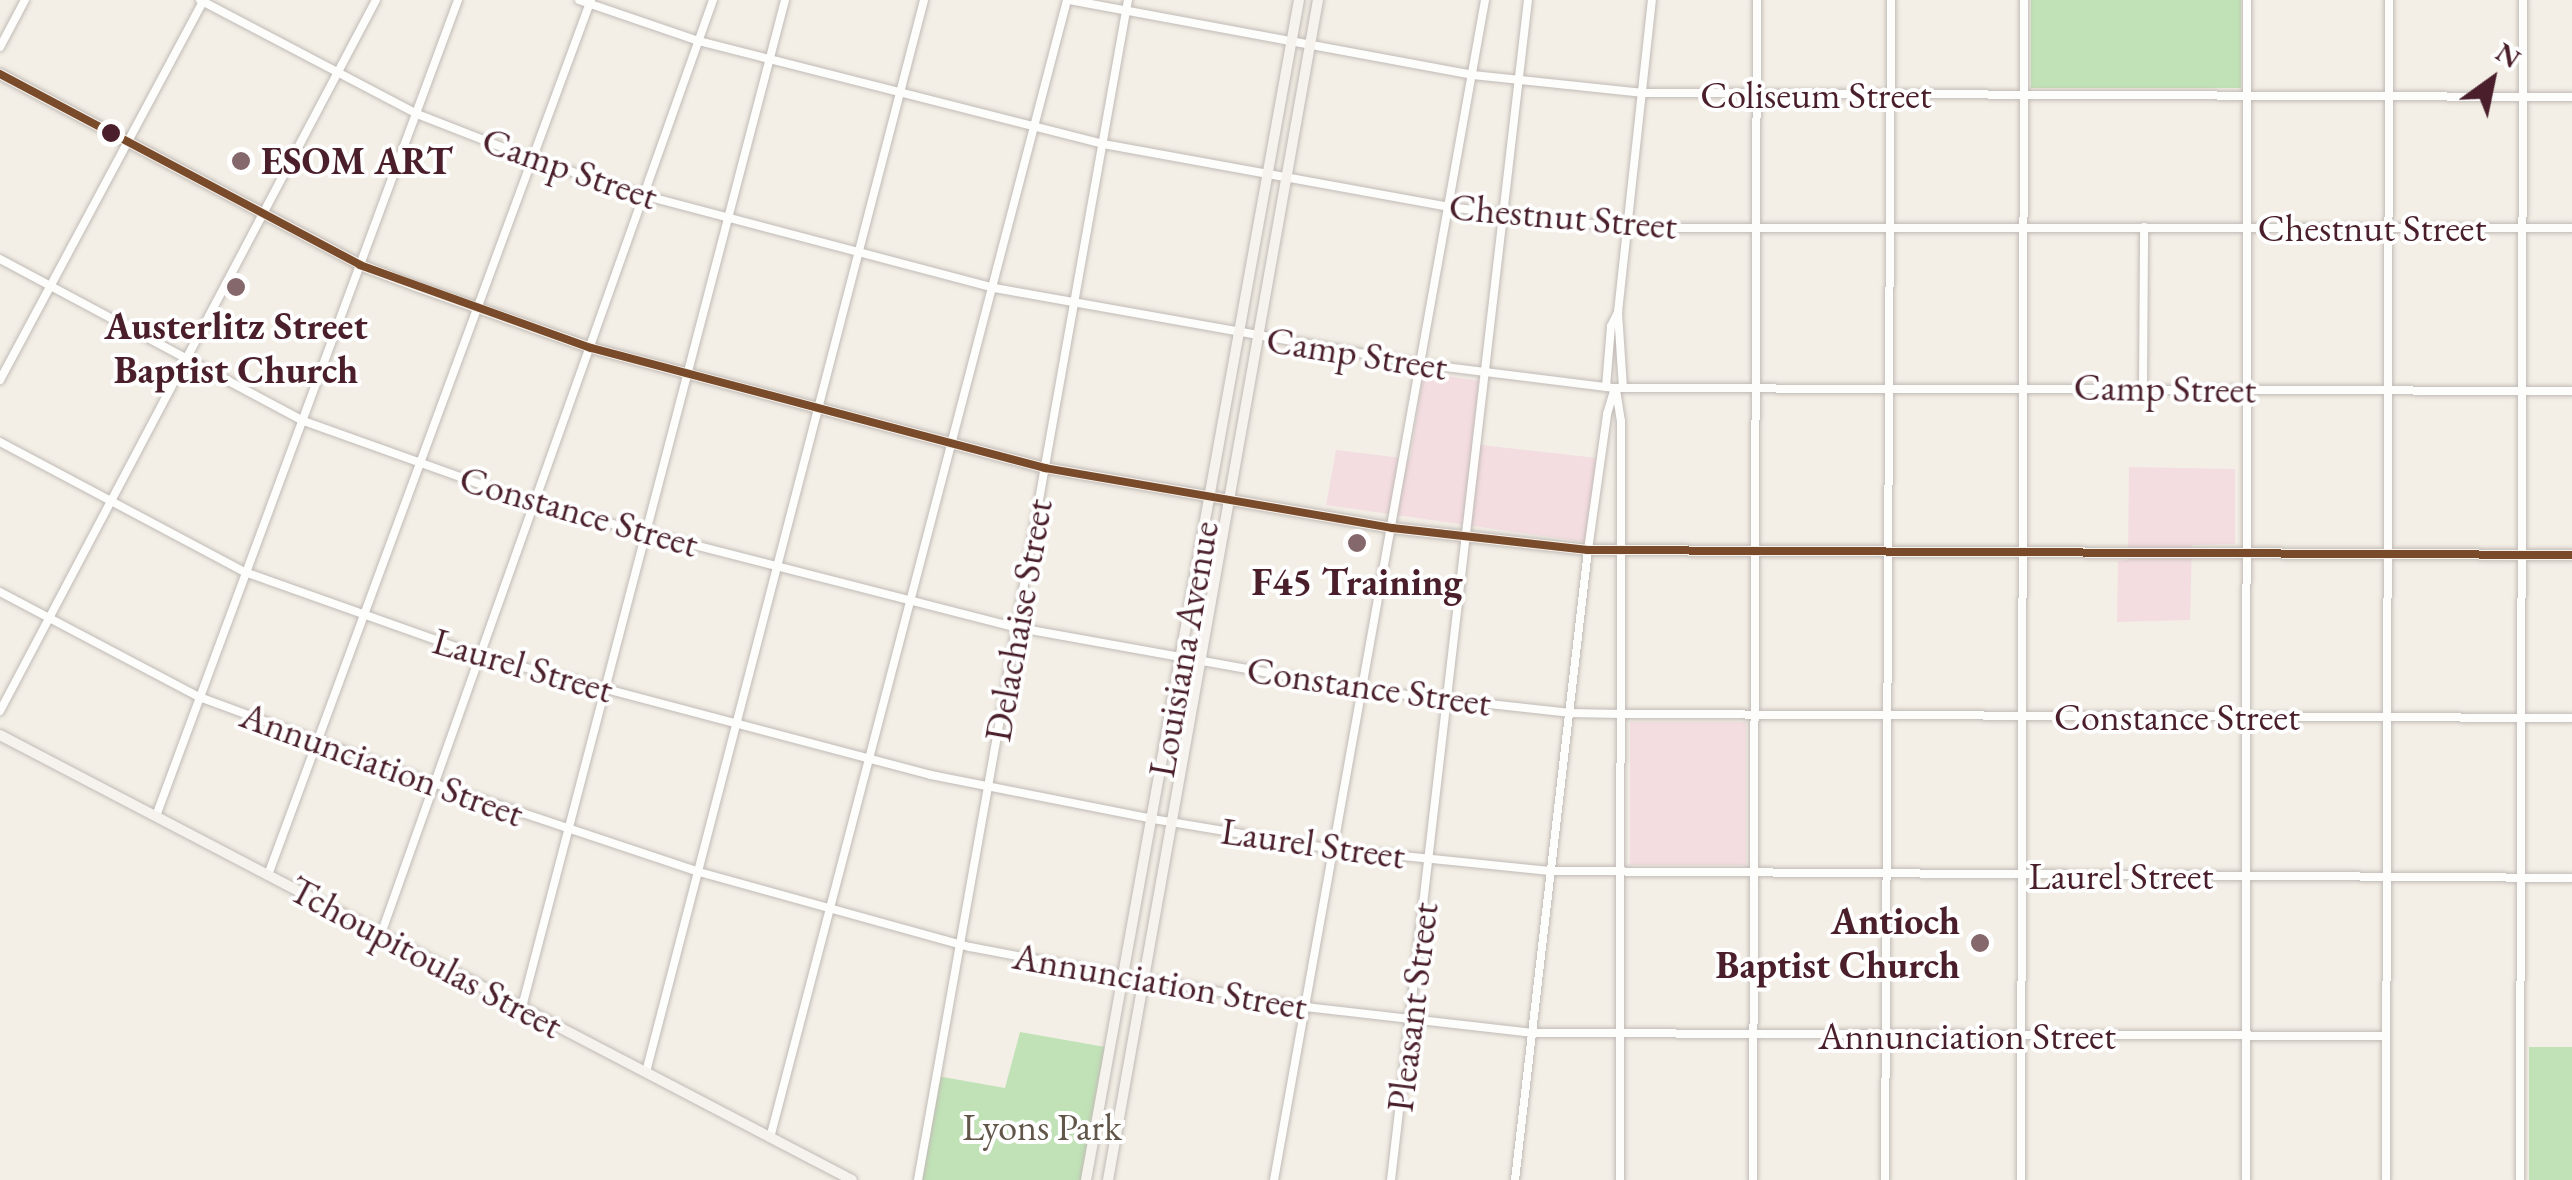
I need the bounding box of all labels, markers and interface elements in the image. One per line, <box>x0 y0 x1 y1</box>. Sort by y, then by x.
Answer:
north arrow <box>2442 30 2542 130</box>
text: N <box>2489 34 2528 76</box>
street label: Coliseum Street <box>1700 72 1932 118</box>
street label: Camp Street <box>476 117 664 219</box>
unlabelled marker <box>101 123 121 143</box>
place label: ESOM ART <box>261 138 453 184</box>
marker: ESOM ART <box>230 150 252 172</box>
street label: Chestnut Street <box>1447 183 1679 249</box>
street label: Chestnut Street <box>2258 205 2486 251</box>
marker: Austerlitz Street Baptist Church <box>225 276 247 298</box>
place label: Austerlitz Street Baptist Church <box>104 303 368 392</box>
street label: Camp Street <box>1263 316 1451 390</box>
street label: Camp Street <box>2073 364 2257 412</box>
street label: Constance Street <box>455 455 703 567</box>
street label: Delachaise Street <box>974 495 1062 745</box>
street label: Louisiana Avenue <box>1138 518 1228 780</box>
marker: F45 Training <box>1346 532 1368 554</box>
place label: F45 Training <box>1252 559 1462 605</box>
street label: Laurel Street <box>428 618 618 712</box>
street label: Constance Street <box>1244 646 1494 726</box>
street label: Annunciation Street <box>234 692 530 836</box>
street label: Constance Street <box>2054 694 2300 740</box>
street label: Laurel Street <box>1218 808 1408 878</box>
street label: Laurel Street <box>2028 853 2214 899</box>
street label: Tchoupitoulas Street <box>282 866 570 1048</box>
place label: Antioch Baptist Church <box>1716 898 1960 988</box>
street label: Pleasant Street <box>1377 900 1447 1114</box>
marker: Antioch Baptist Church <box>1969 932 1991 954</box>
street label: Annunciation Street <box>1009 933 1311 1029</box>
street label: Annunciation Street <box>1818 1013 2116 1059</box>
park label: Lyons Park <box>962 1104 1122 1150</box>

